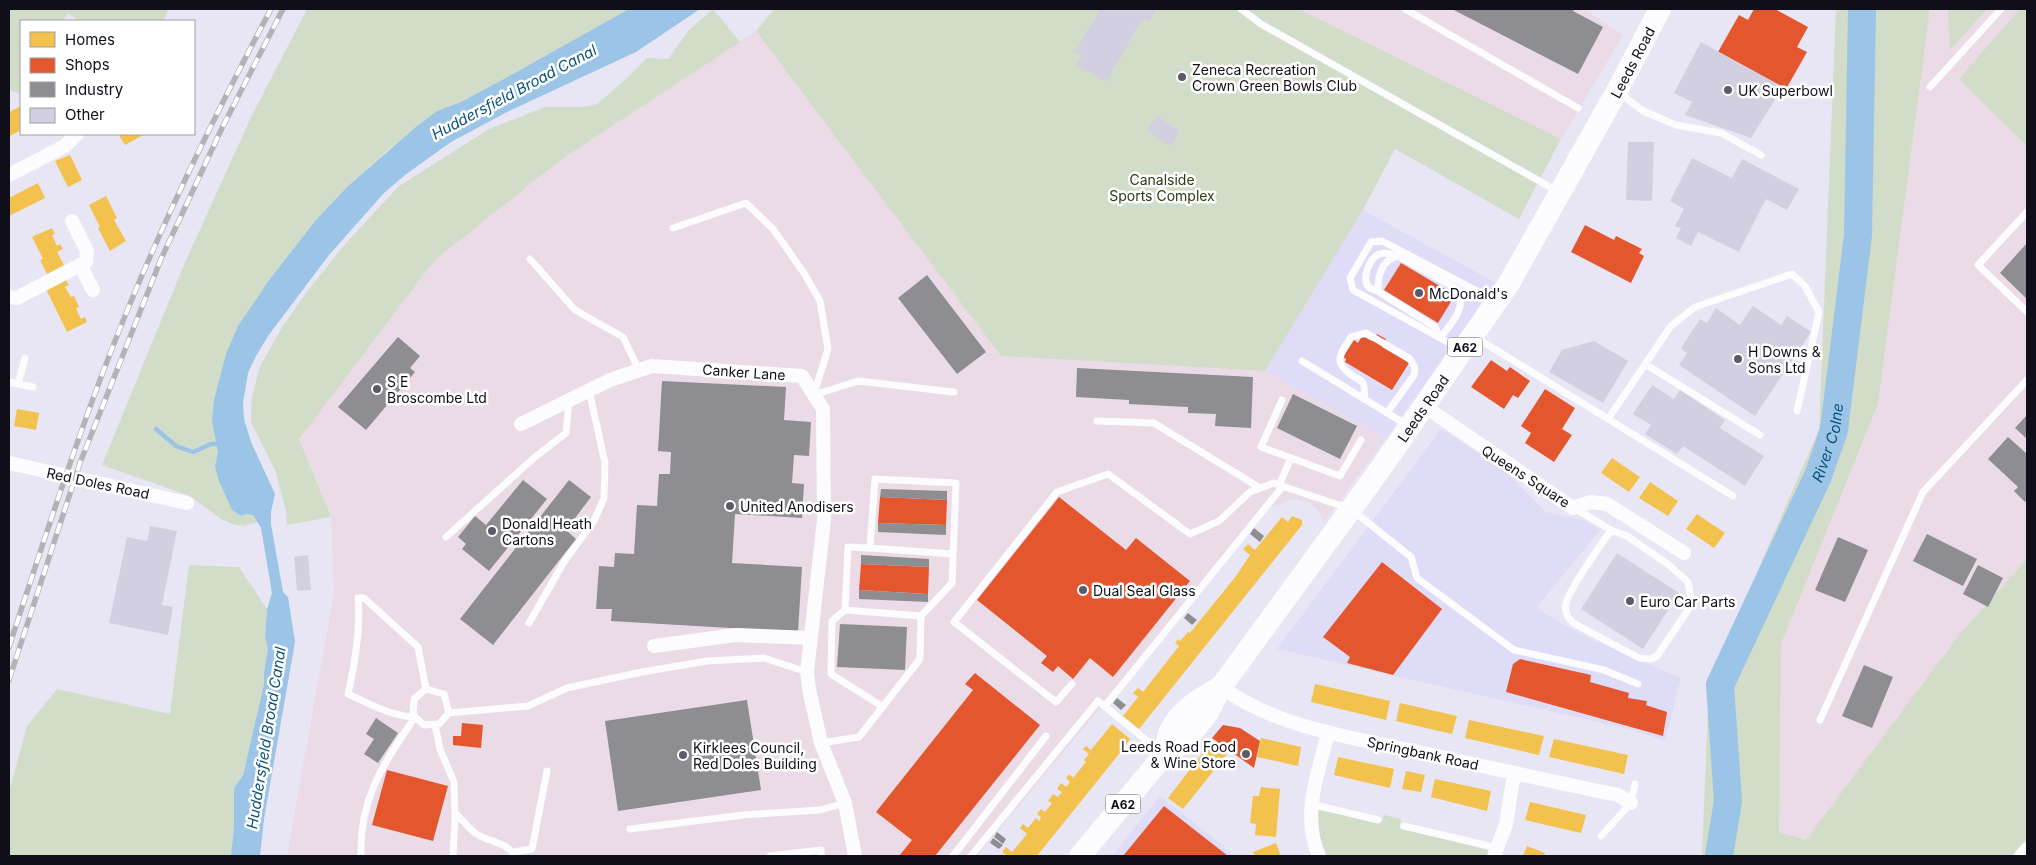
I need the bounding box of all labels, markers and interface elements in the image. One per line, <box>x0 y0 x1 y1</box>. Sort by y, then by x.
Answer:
legend <box>20 20 195 135</box>
street label: Leeds Road <box>1606 24 1658 101</box>
text: Homes <box>65 30 115 49</box>
water label: Huddersfield Broad Canal <box>428 40 600 144</box>
text: Shops <box>65 55 110 74</box>
place label: Zeneca Recreation Crown Green Bowls Club <box>1192 61 1357 94</box>
marker: Zeneca Recreation Crown Green Bowls Club <box>1176 71 1188 83</box>
text: Industry <box>65 80 124 99</box>
place label: UK Superbowl <box>1738 82 1833 99</box>
marker: UK Superbowl <box>1722 84 1734 96</box>
text: Other <box>65 105 105 124</box>
park label: Canalside Sports Complex <box>1109 171 1215 204</box>
place label: McDonald's <box>1429 285 1508 302</box>
marker: McDonald's <box>1413 287 1425 299</box>
road number: A62 <box>1448 338 1482 357</box>
place label: H Downs & Sons Ltd <box>1748 343 1821 376</box>
marker: H Downs & Sons Ltd <box>1732 353 1744 365</box>
street label: Canker Lane <box>702 361 786 383</box>
street label: Leeds Road <box>1393 371 1452 445</box>
place label: S E Broscombe Ltd <box>387 373 487 406</box>
marker: S E Broscombe Ltd <box>371 383 383 395</box>
water label: River Colne <box>1807 402 1847 485</box>
street label: Queens Square <box>1479 441 1573 511</box>
street label: Red Doles Road <box>45 464 151 502</box>
place label: United Anodisers <box>740 498 854 515</box>
marker: United Anodisers <box>724 500 736 512</box>
place label: Donald Heath Cartons <box>502 515 592 548</box>
marker: Donald Heath Cartons <box>486 525 498 537</box>
place label: Dual Seal Glass <box>1093 582 1196 599</box>
marker: Dual Seal Glass <box>1077 584 1089 596</box>
place label: Euro Car Parts <box>1640 593 1735 610</box>
marker: Euro Car Parts <box>1624 595 1636 607</box>
water label: Huddersfield Broad Canal <box>242 645 290 830</box>
street label: Springbank Road <box>1366 733 1480 773</box>
place label: Leeds Road Food & Wine Store <box>1121 738 1236 771</box>
place label: Kirklees Council, Red Doles Building <box>693 739 817 772</box>
marker: Leeds Road Food & Wine Store <box>1240 748 1252 760</box>
marker: Kirklees Council, Red Doles Building <box>677 749 689 761</box>
road number: A62 <box>1106 794 1140 814</box>

